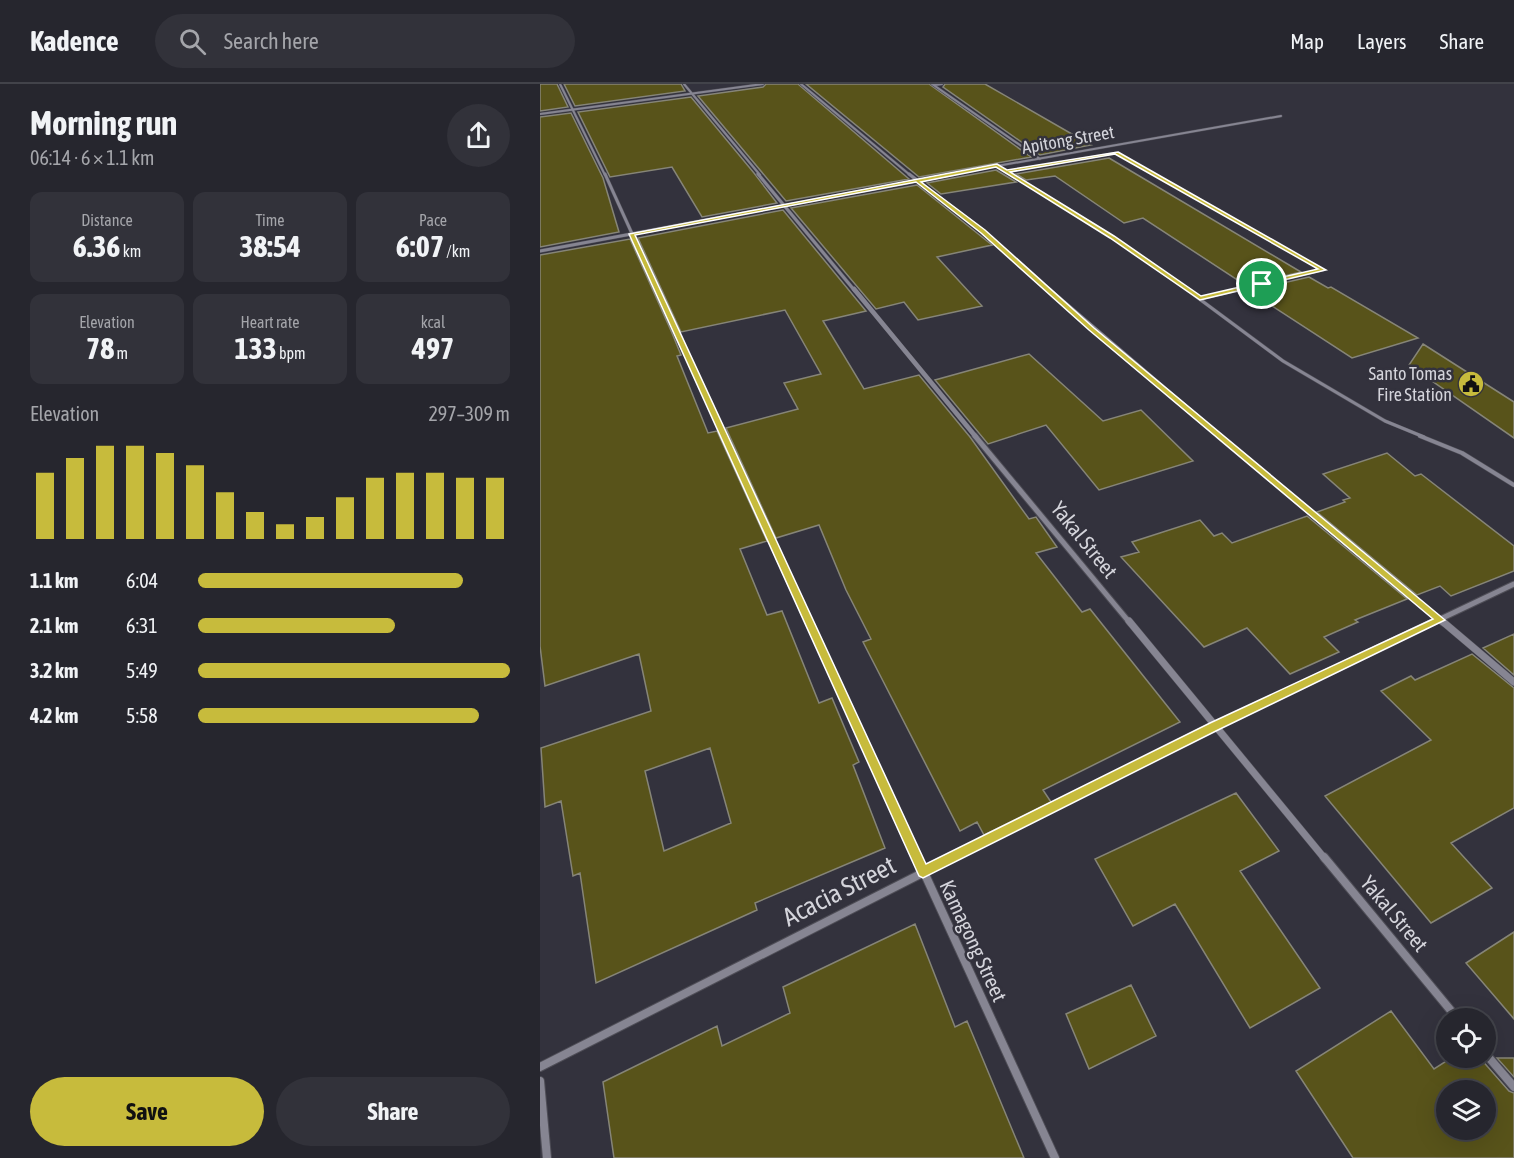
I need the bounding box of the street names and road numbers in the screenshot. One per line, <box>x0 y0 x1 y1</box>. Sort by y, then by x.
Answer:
street label: Apitong Street <box>1020 121 1116 158</box>
street label: Yakal Street <box>1047 496 1123 582</box>
street label: Acacia Street <box>778 850 900 932</box>
street label: Yakal Street <box>1356 871 1433 956</box>
street label: Kamagong Street <box>935 876 1012 1005</box>

